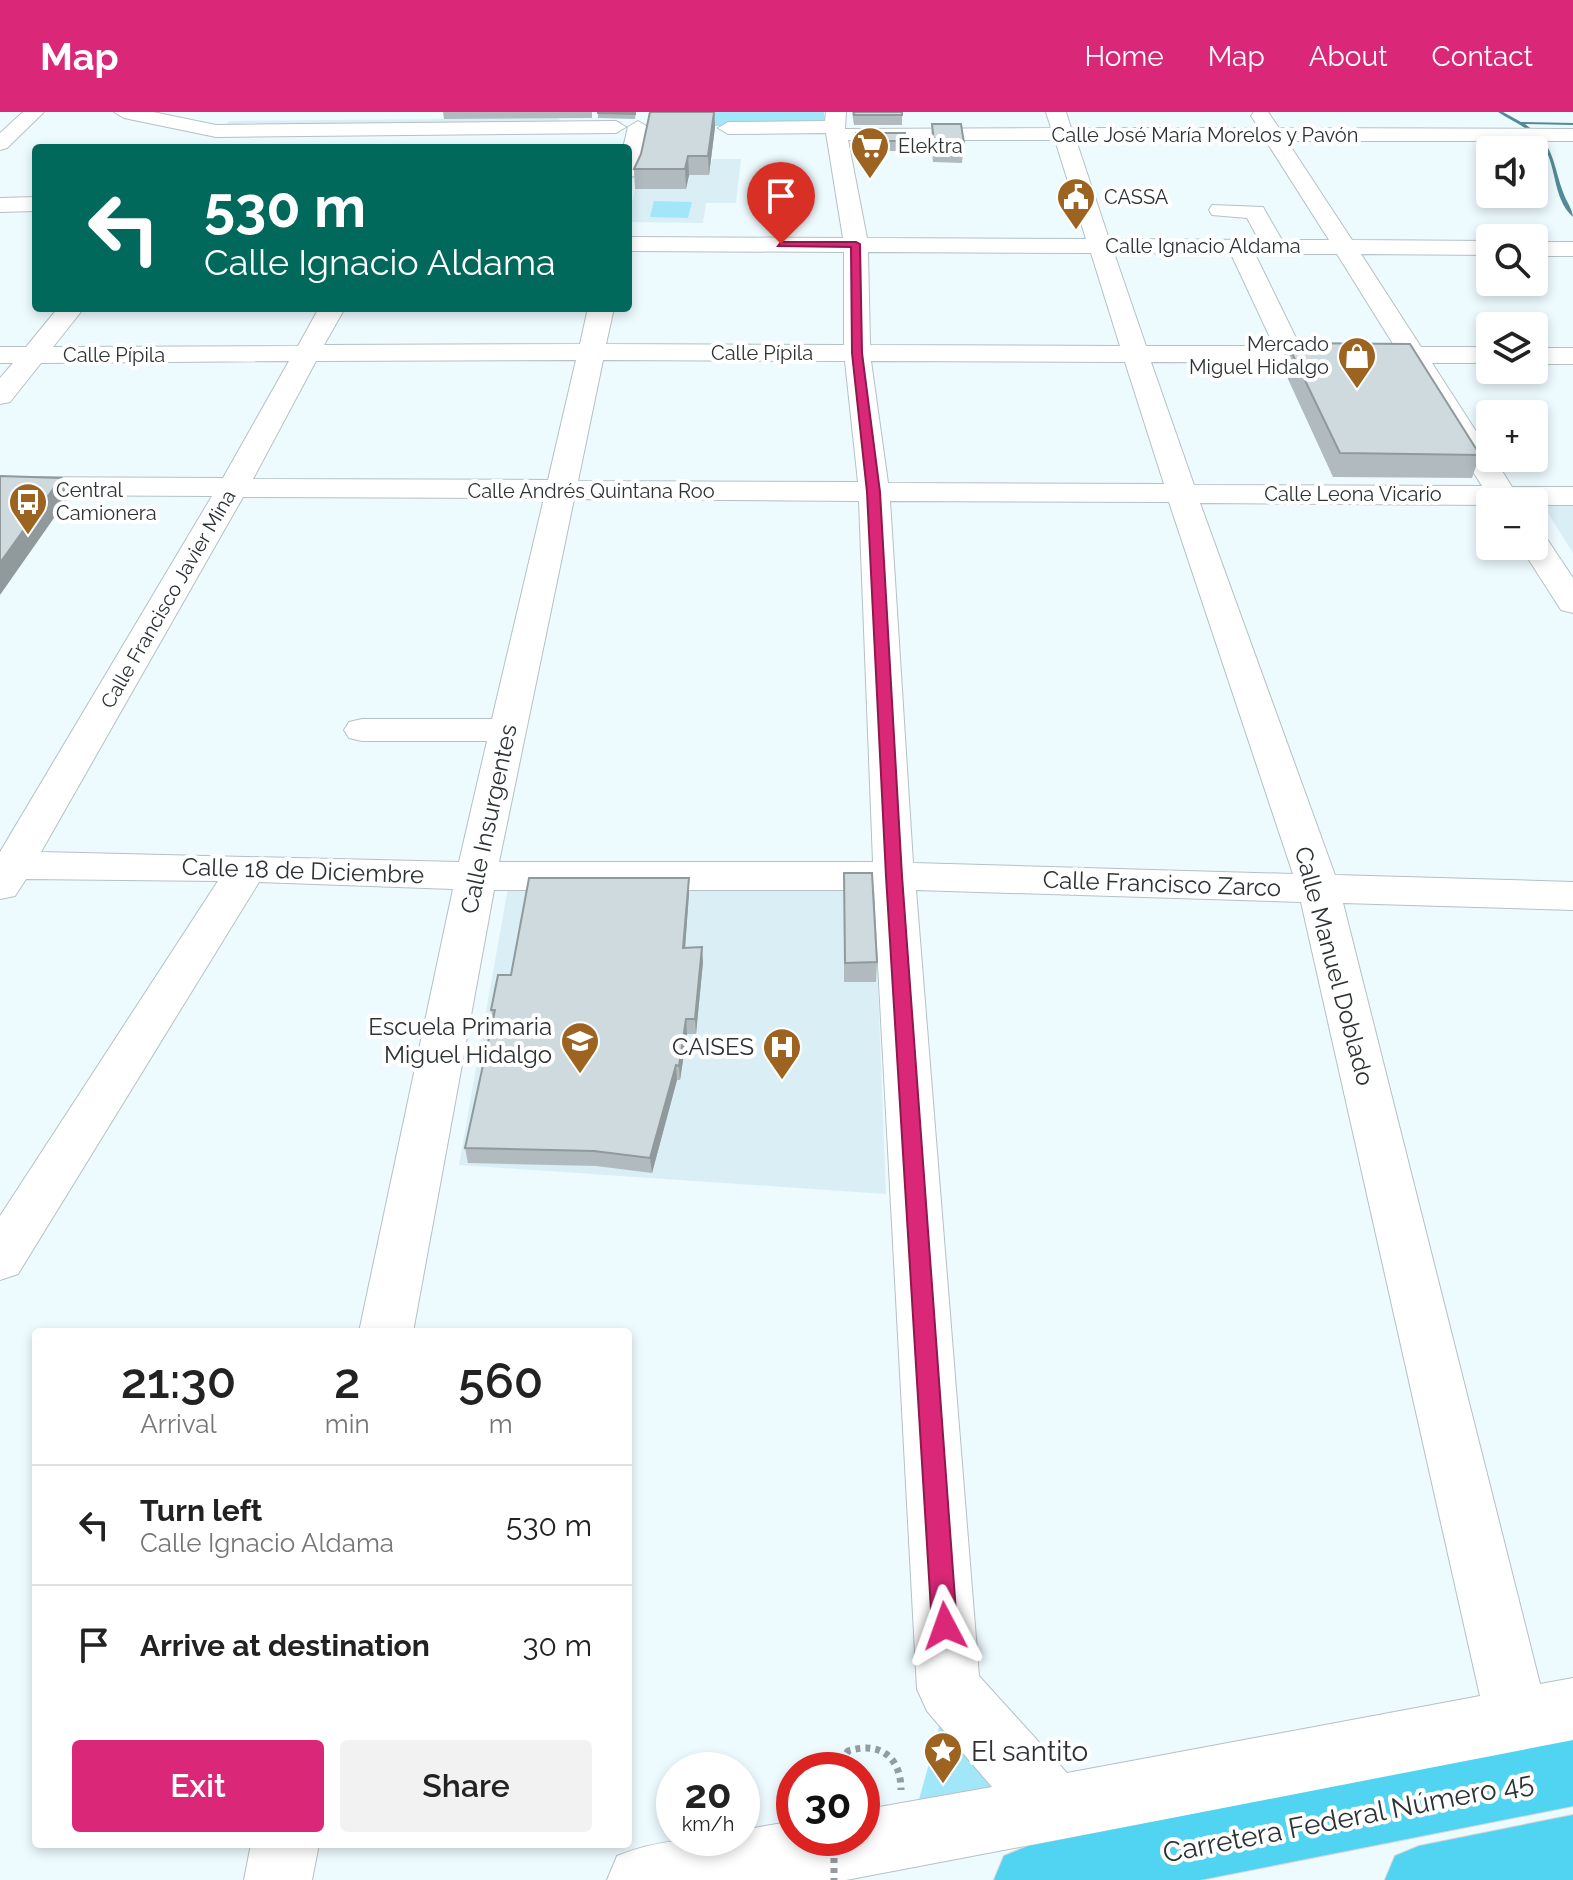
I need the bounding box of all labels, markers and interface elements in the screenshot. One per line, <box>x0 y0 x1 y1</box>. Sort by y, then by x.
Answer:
text: Map <box>40 34 119 79</box>
text: Home <box>1084 40 1164 73</box>
text: Map <box>1208 40 1265 73</box>
text: About <box>1309 40 1388 73</box>
text: Contact <box>1432 40 1533 73</box>
street label: Calle José María Morelos y Pavón <box>1052 123 1358 147</box>
supermarket icon: Elektra <box>849 125 891 180</box>
place label: Elektra <box>898 134 963 158</box>
map controls <box>1476 136 1548 560</box>
button: sound <box>1476 136 1548 208</box>
pin <box>747 162 815 244</box>
text: 530 m <box>204 174 366 240</box>
icon: arrive <box>759 174 803 218</box>
icon: left <box>72 176 176 280</box>
public building icon: CASSA <box>1055 176 1097 231</box>
place label: CASSA <box>1104 185 1169 209</box>
button: search <box>1476 224 1548 296</box>
street label: Calle Ignacio Aldama <box>1105 234 1301 258</box>
text: Calle Ignacio Aldama <box>204 241 556 283</box>
button: layers <box>1476 312 1548 384</box>
place label: Mercado Miguel Hidalgo <box>1189 332 1329 379</box>
shop icon: Mercado Miguel Hidalgo <box>1336 335 1378 390</box>
street label: Calle Pípila <box>711 341 813 365</box>
street label: Calle Pípila <box>63 343 165 367</box>
button: + <box>1476 400 1548 472</box>
place label: Central Camionera <box>56 478 157 525</box>
street label: Calle Andrés Quintana Roo <box>467 479 715 503</box>
bus stop icon: Central Camionera <box>7 481 49 536</box>
street label: Calle Leona Vicario <box>1264 482 1442 506</box>
street label: Calle Francisco Javier Mina <box>96 486 240 712</box>
button: − <box>1476 488 1548 560</box>
street label: Calle Insurgentes <box>454 721 523 916</box>
street label: Calle Manuel Doblado <box>1289 843 1380 1089</box>
street label: Calle 18 de Diciembre <box>181 852 425 889</box>
street label: Calle Francisco Zarco <box>1042 865 1282 902</box>
place label: Escuela Primaria Miguel Hidalgo <box>368 1012 552 1069</box>
school or university icon: Escuela Primaria Miguel Hidalgo <box>559 1020 601 1075</box>
hospital icon: CAISES <box>761 1026 803 1081</box>
place label: CAISES <box>672 1032 754 1061</box>
text: 21:30 <box>121 1353 236 1409</box>
text: 2 <box>334 1353 360 1409</box>
text: 560 <box>458 1353 543 1409</box>
text: Arrival <box>140 1409 217 1439</box>
text: min <box>325 1409 370 1439</box>
text: m <box>489 1409 513 1439</box>
text: Turn left <box>140 1493 262 1528</box>
icon: left <box>72 1503 116 1547</box>
text: 530 m <box>506 1508 592 1543</box>
text: Calle Ignacio Aldama <box>140 1528 394 1558</box>
position arrow <box>903 1584 987 1668</box>
icon: arrive <box>72 1623 116 1667</box>
text: Arrive at destination <box>140 1628 430 1663</box>
text: 30 m <box>522 1628 592 1663</box>
place icon: El santito <box>922 1730 964 1785</box>
place label: El santito <box>971 1735 1088 1768</box>
button: Exit <box>72 1740 324 1832</box>
button: Share <box>340 1740 592 1832</box>
speed limit sign: 30 <box>776 1752 880 1856</box>
street label: Carretera Federal Número 45 <box>1160 1765 1536 1870</box>
text: 20 <box>684 1770 732 1817</box>
text: km/h <box>682 1812 734 1836</box>

